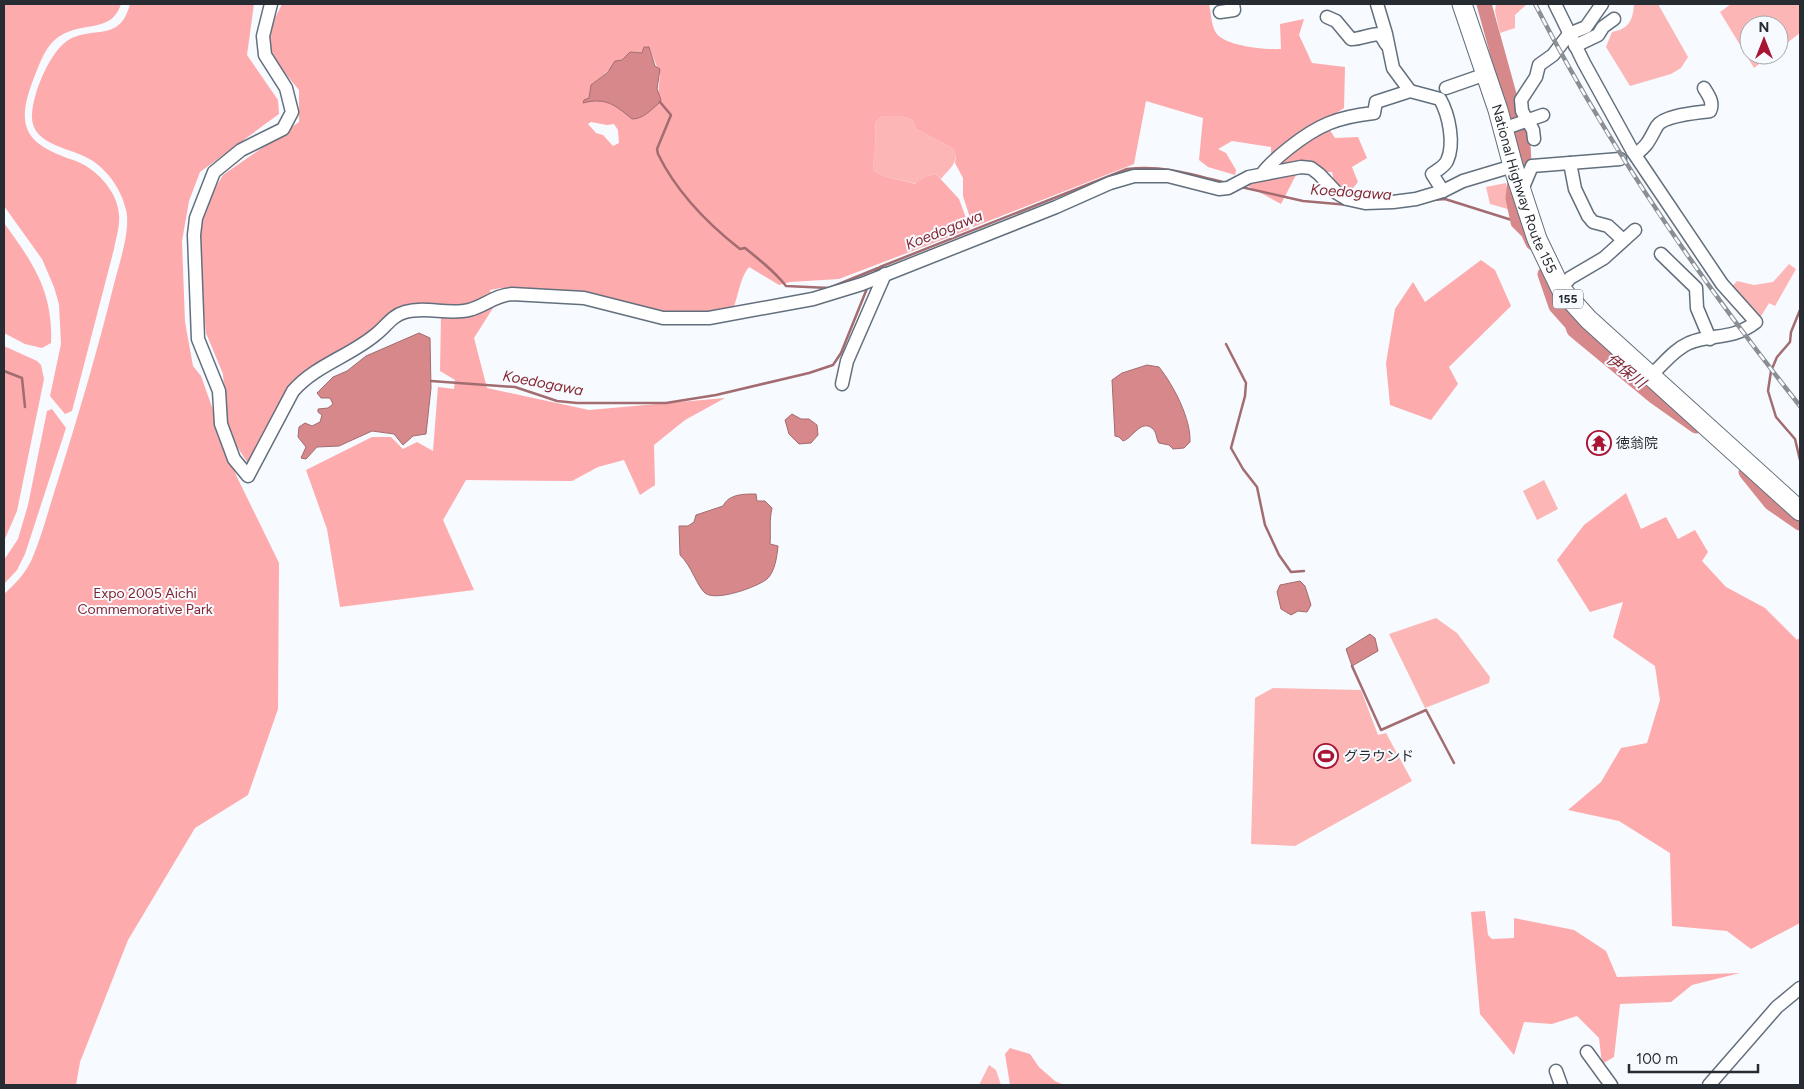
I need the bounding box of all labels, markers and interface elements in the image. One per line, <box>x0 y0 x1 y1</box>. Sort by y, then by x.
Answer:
north arrow <box>1739 15 1789 65</box>
text: N <box>1759 19 1769 36</box>
street label: National Highway Route 155 <box>1488 102 1560 276</box>
water label: Koedogawa <box>1310 180 1392 204</box>
water label: Koedogawa <box>903 206 985 254</box>
road number: 155 <box>1553 290 1583 308</box>
water label: 伊保川 <box>1603 350 1651 393</box>
water label: Koedogawa <box>501 366 585 400</box>
temple icon: 徳翁院 <box>1586 430 1612 456</box>
place label: 徳翁院 <box>1616 435 1658 452</box>
park label: Expo 2005 Aichi Commemorative Park <box>78 585 213 618</box>
sports icon: グラウンド <box>1313 743 1339 769</box>
place label: グラウンド <box>1344 748 1414 765</box>
scale bar <box>1629 1042 1758 1074</box>
text: 100 m <box>1636 1050 1678 1068</box>

